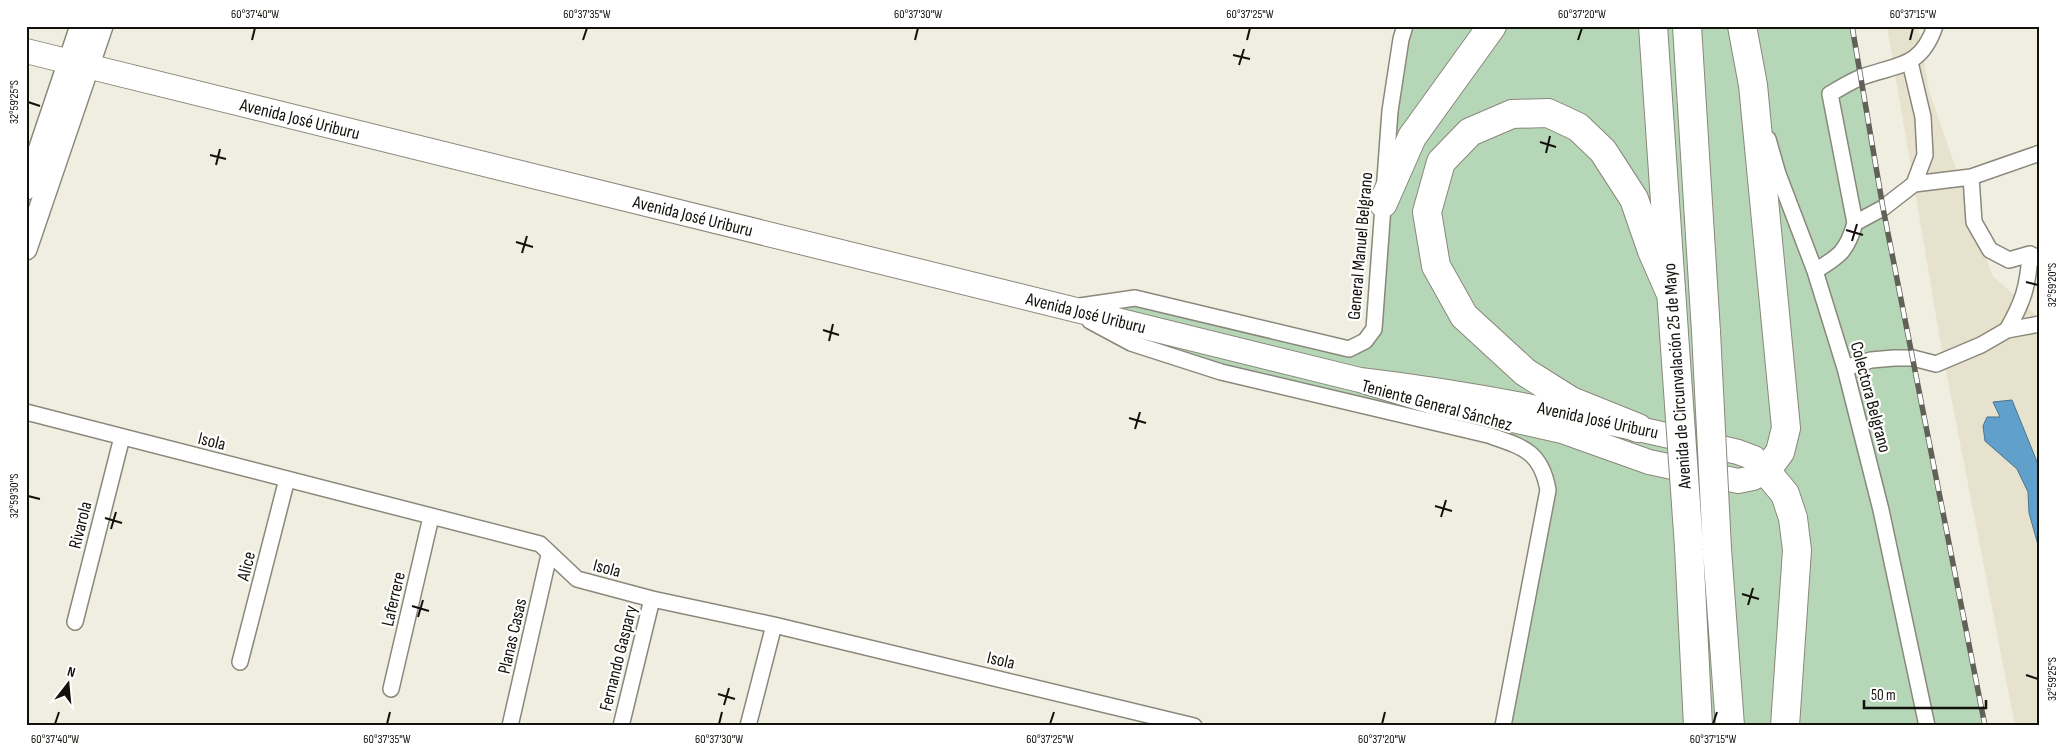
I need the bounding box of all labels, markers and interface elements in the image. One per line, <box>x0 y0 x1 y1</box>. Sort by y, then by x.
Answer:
text: 60°37'40"W <box>231 7 279 22</box>
text: 60°37'35"W <box>563 7 611 22</box>
text: 60°37'30"W <box>894 7 942 22</box>
text: 60°37'25"W <box>1226 7 1274 22</box>
text: 60°37'20"W <box>1558 7 1606 22</box>
text: 60°37'15"W <box>1890 7 1936 22</box>
text: 32°59'25"S <box>7 80 22 124</box>
street label: Avenida José Uriburu <box>237 94 362 145</box>
street label: General Manuel Belgrano <box>1344 171 1377 321</box>
street label: Avenida José Uriburu <box>630 191 755 242</box>
street label: Avenida de Circunvalación 25 de Mayo <box>1659 262 1696 491</box>
text: 32°59'20"S <box>2045 263 2060 307</box>
street label: Avenida José Uriburu <box>1023 288 1148 339</box>
street label: Colectora Belgrano <box>1846 339 1895 455</box>
street label: Teniente General Sánchez <box>1359 375 1515 436</box>
street label: Avenida José Uriburu <box>1535 397 1660 444</box>
street label: Isola <box>196 428 228 455</box>
text: 32°59'30"S <box>7 474 22 518</box>
street label: Rivarola <box>65 499 96 551</box>
street label: Alice <box>233 549 260 584</box>
street label: Isola <box>591 555 623 582</box>
street label: Laferrere <box>377 570 410 628</box>
street label: Planas Casas <box>494 596 531 676</box>
street label: Fernando Gaspary <box>595 603 642 713</box>
street label: Isola <box>985 647 1017 674</box>
text: 32°59'25"S <box>2045 657 2060 701</box>
north arrow <box>42 660 92 710</box>
text: N <box>66 663 77 681</box>
scale bar <box>1864 677 1986 709</box>
text: 50 m <box>1871 686 1896 705</box>
text: 60°37'40"W <box>31 732 79 747</box>
text: 60°37'35"W <box>363 732 411 747</box>
text: 60°37'30"W <box>695 732 743 747</box>
text: 60°37'25"W <box>1026 732 1074 747</box>
text: 60°37'20"W <box>1358 732 1406 747</box>
text: 60°37'15"W <box>1690 732 1736 747</box>

